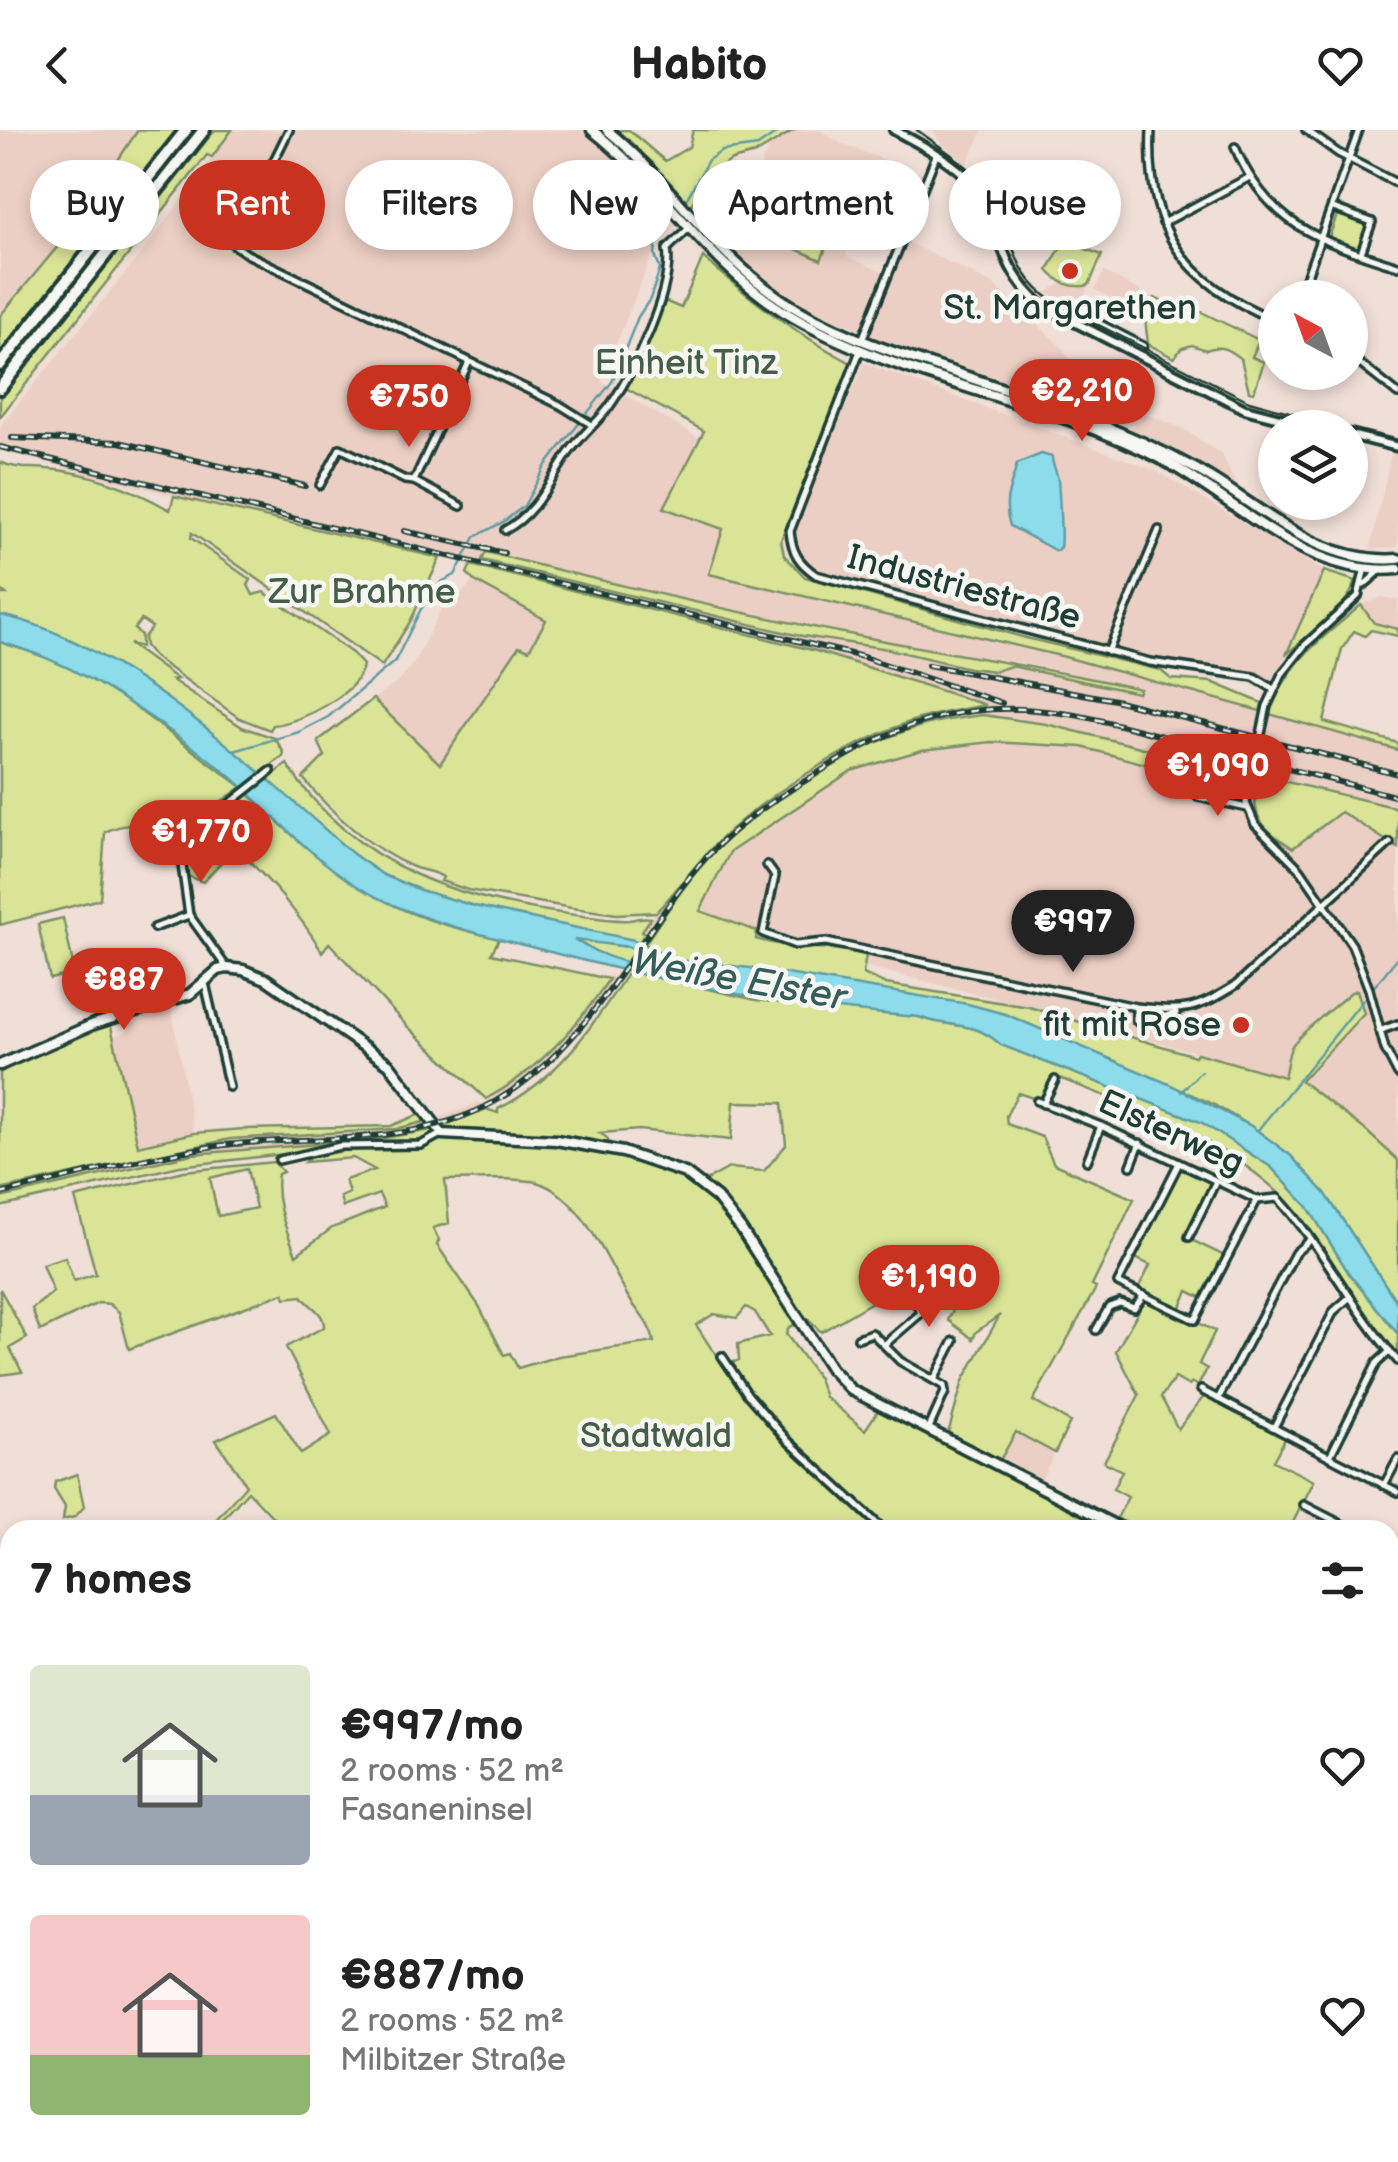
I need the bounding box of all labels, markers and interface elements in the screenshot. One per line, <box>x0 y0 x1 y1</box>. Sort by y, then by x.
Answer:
icon: back <box>30 38 85 93</box>
text: Habito <box>631 38 767 93</box>
icon: heart <box>1313 38 1368 93</box>
chip: Buy <box>30 160 159 250</box>
chip: Rent <box>179 160 325 250</box>
chip: Filters <box>345 160 513 250</box>
chip: New <box>533 160 673 250</box>
chip: Apartment <box>693 160 929 250</box>
chip: House <box>949 160 1121 250</box>
marker: St. Margarethen <box>1059 260 1081 282</box>
north arrow <box>1258 280 1368 390</box>
map controls <box>1258 280 1368 520</box>
place label: St. Margarethen <box>943 287 1197 330</box>
park label: Einheit Tinz <box>595 342 779 385</box>
pin: €2,210 <box>1001 359 1163 444</box>
pin: €750 <box>350 365 468 450</box>
text: €2,210 <box>1031 372 1133 411</box>
text: €750 <box>369 378 449 417</box>
button: layers <box>1258 410 1368 520</box>
street label: Industriestraße <box>843 536 1085 640</box>
park label: Zur Brahme <box>267 571 456 614</box>
pin: €1,090 <box>1137 734 1299 819</box>
text: €1,090 <box>1166 747 1270 786</box>
pin: €1,770 <box>120 800 282 885</box>
text: €1,770 <box>151 813 251 852</box>
pin: €997 <box>1014 890 1132 975</box>
text: €997 <box>1033 903 1113 942</box>
water label: Weiße Elster <box>629 939 852 1021</box>
pin: €887 <box>65 948 183 1033</box>
text: €887 <box>84 961 164 1000</box>
place label: fit mit Rose <box>1044 1004 1221 1047</box>
marker: fit mit Rose <box>1230 1014 1252 1036</box>
street label: Elsterweg <box>1091 1081 1251 1185</box>
pin: €1,190 <box>848 1245 1010 1330</box>
text: €1,190 <box>881 1258 977 1297</box>
park label: Stadtwald <box>580 1415 732 1458</box>
icon: filters <box>1315 1553 1370 1608</box>
text: 7 homes <box>30 1555 192 1606</box>
text: €997/mo <box>340 1701 524 1752</box>
icon: home <box>110 1705 230 1825</box>
icon: heart <box>1315 1738 1370 1793</box>
text: 2 rooms · 52 m² <box>340 1752 564 1791</box>
text: Fasaneninsel <box>340 1791 533 1830</box>
text: €887/mo <box>340 1951 525 2002</box>
icon: home <box>110 1955 230 2075</box>
icon: heart <box>1315 1988 1370 2043</box>
text: 2 rooms · 52 m² <box>340 2002 564 2041</box>
text: Milbitzer Straße <box>340 2041 566 2080</box>

